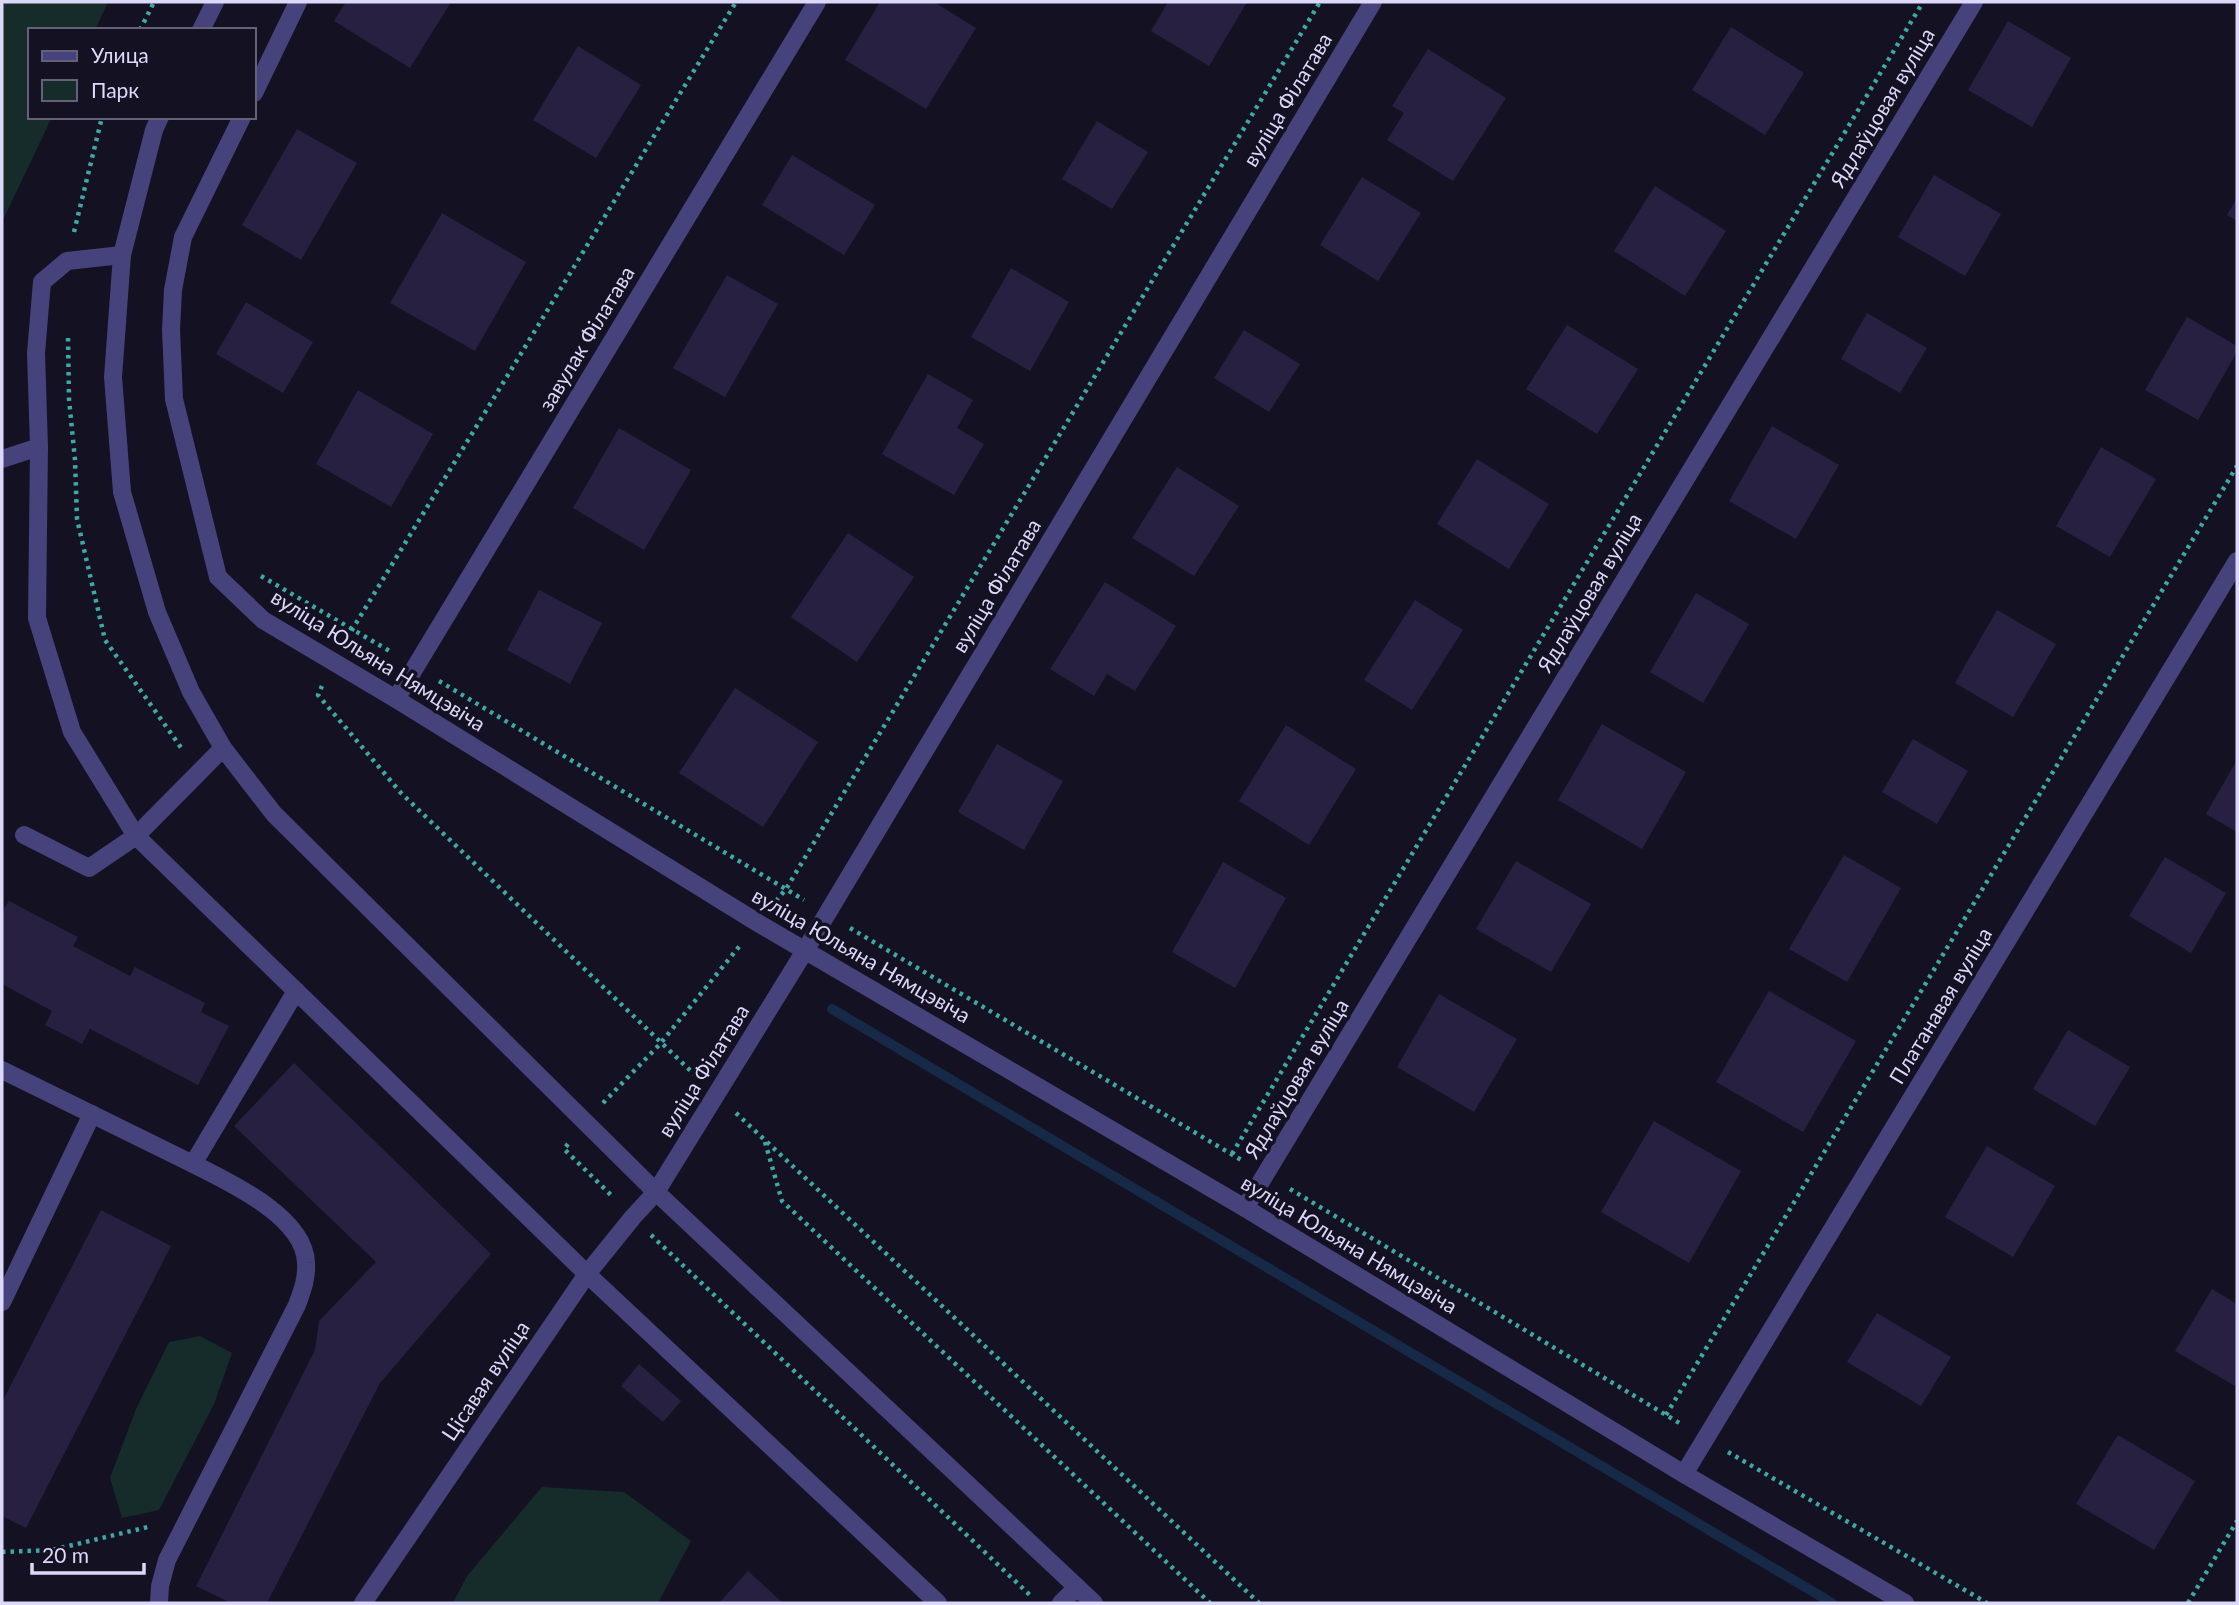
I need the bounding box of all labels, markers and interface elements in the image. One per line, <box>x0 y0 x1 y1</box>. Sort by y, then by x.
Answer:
street label: Ядлаўцовая вуліца <box>1824 23 1939 192</box>
legend <box>28 28 256 119</box>
street label: вуліца Філатава <box>1237 28 1336 171</box>
text: Улица <box>91 42 149 67</box>
text: Парк <box>91 77 139 102</box>
street label: завулак Філатава <box>533 261 639 415</box>
street label: Ядлаўцовая вуліца <box>1531 508 1646 677</box>
street label: вуліца Філатава <box>946 514 1045 657</box>
street label: вуліца Юльяна Нямцэвіча <box>267 584 490 736</box>
street label: вуліца Юльяна Нямцэвіча <box>748 882 975 1027</box>
street label: Платанавая вуліца <box>1883 923 1996 1088</box>
street label: Ядлаўцовая вуліца <box>1238 994 1353 1163</box>
street label: вуліца Філатава <box>652 999 753 1141</box>
street label: вуліца Юльяна Нямцэвіча <box>1237 1169 1462 1318</box>
street label: Цісавая вуліца <box>436 1316 534 1445</box>
scale bar <box>32 1532 144 1576</box>
text: 20 m <box>42 1542 89 1567</box>

